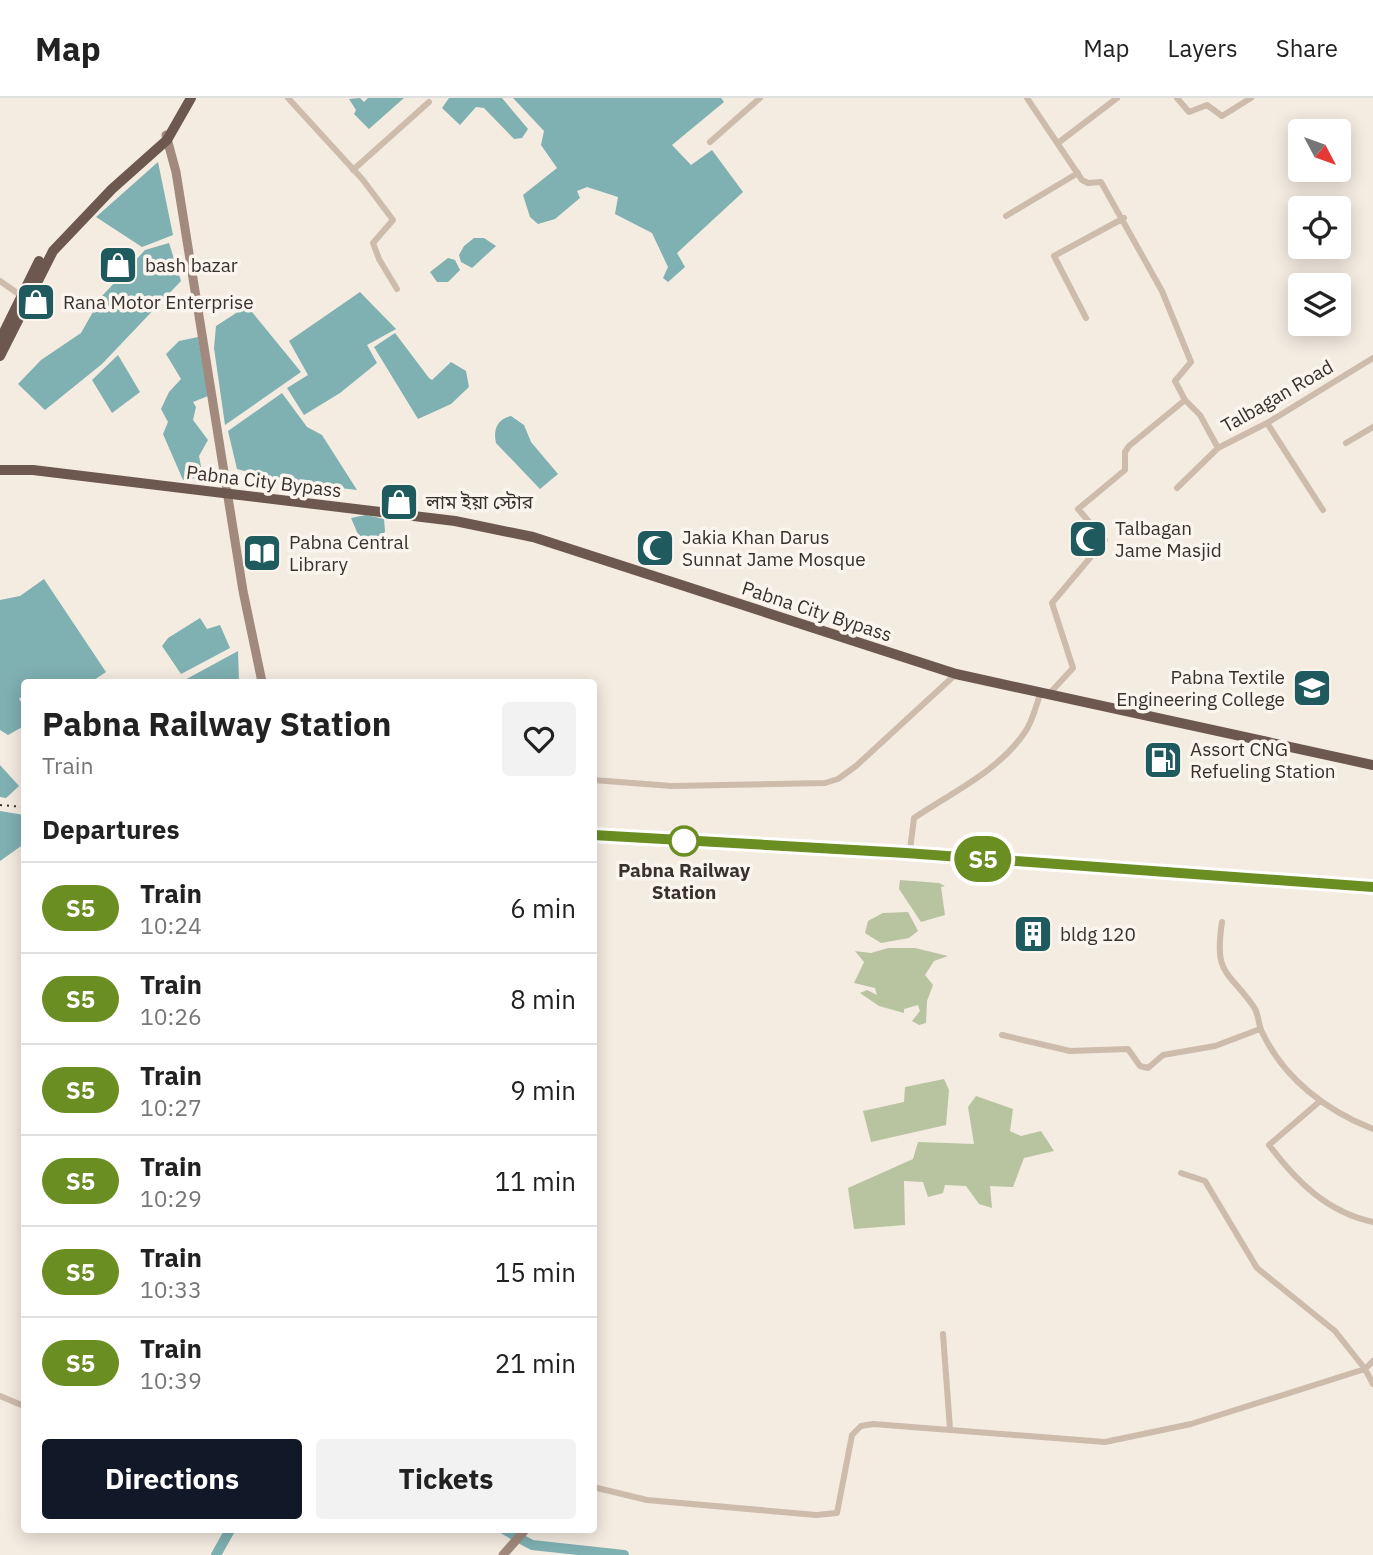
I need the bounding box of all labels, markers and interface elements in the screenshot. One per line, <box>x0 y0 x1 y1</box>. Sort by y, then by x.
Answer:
text: Map <box>35 27 101 70</box>
text: Map <box>1083 32 1130 64</box>
text: Layers <box>1168 32 1238 64</box>
text: Share <box>1276 32 1338 64</box>
north arrow <box>1288 119 1351 182</box>
map controls <box>1288 119 1351 336</box>
button: locate <box>1288 196 1351 259</box>
shop icon: bash bazar <box>97 244 139 286</box>
place label: bash bazar <box>145 253 238 277</box>
button: layers <box>1288 273 1351 336</box>
shop icon: Rana Motor Enterprise <box>15 281 57 323</box>
place label: Rana Motor Enterprise <box>63 290 254 314</box>
street label: Talbagan Road <box>1217 354 1337 438</box>
street label: Pabna City Bypass <box>185 460 343 502</box>
shop icon: লাম ইয়া স্টোর <box>378 481 420 523</box>
place label: লাম ইয়া স্টোর <box>425 490 534 514</box>
place label: Talbagan Jame Masjid <box>1115 516 1222 562</box>
mosque icon: Talbagan Jame Masjid <box>1067 518 1109 560</box>
place label: Jakia Khan Darus Sunnat Jame Mosque <box>682 525 866 571</box>
mosque icon: Jakia Khan Darus Sunnat Jame Mosque <box>634 527 676 569</box>
place label: Pabna Central Library <box>289 530 409 576</box>
library icon: Pabna Central Library <box>241 532 283 574</box>
street label: Pabna City Bypass <box>739 575 895 647</box>
place label: Pabna Textile Engineering College <box>1116 665 1285 711</box>
school or university icon: Pabna Textile Engineering College <box>1291 667 1333 709</box>
text: Pabna Railway Station <box>42 702 391 745</box>
button: heart <box>502 702 576 776</box>
place label: Assort CNG Refueling Station <box>1190 737 1336 783</box>
fuel station icon: Assort CNG Refueling Station <box>1142 739 1184 781</box>
text: Train <box>42 750 94 780</box>
text: Departures <box>42 812 180 846</box>
marker: Pabna Railway Station <box>669 826 699 856</box>
line badge: S5 <box>951 836 1014 882</box>
text: S5 <box>968 843 998 875</box>
place label: Pabna Railway Station <box>618 858 751 904</box>
text: Train <box>140 876 202 910</box>
text: 6 min <box>510 891 576 925</box>
text: S5 <box>66 892 95 924</box>
text: 10:24 <box>140 910 202 940</box>
building icon: bldg 120 <box>1012 913 1054 955</box>
place label: bldg 120 <box>1060 922 1136 946</box>
text: Train <box>140 967 202 1001</box>
text: 8 min <box>510 982 576 1016</box>
text: S5 <box>66 983 95 1015</box>
text: 10:26 <box>140 1001 202 1031</box>
text: Train <box>140 1058 202 1092</box>
text: 9 min <box>510 1073 576 1107</box>
text: S5 <box>66 1074 95 1106</box>
text: 10:27 <box>140 1092 202 1122</box>
text: Train <box>140 1149 202 1183</box>
text: 11 min <box>495 1164 576 1198</box>
text: S5 <box>66 1165 95 1197</box>
text: 10:29 <box>140 1183 202 1213</box>
text: Train <box>140 1240 202 1274</box>
text: 15 min <box>495 1255 576 1289</box>
text: S5 <box>66 1256 95 1288</box>
text: 10:33 <box>140 1274 202 1304</box>
text: Train <box>140 1331 202 1365</box>
text: 21 min <box>495 1346 576 1380</box>
text: S5 <box>66 1347 95 1379</box>
text: 10:39 <box>140 1365 202 1395</box>
button: Directions <box>42 1439 302 1519</box>
button: Tickets <box>316 1439 576 1519</box>

